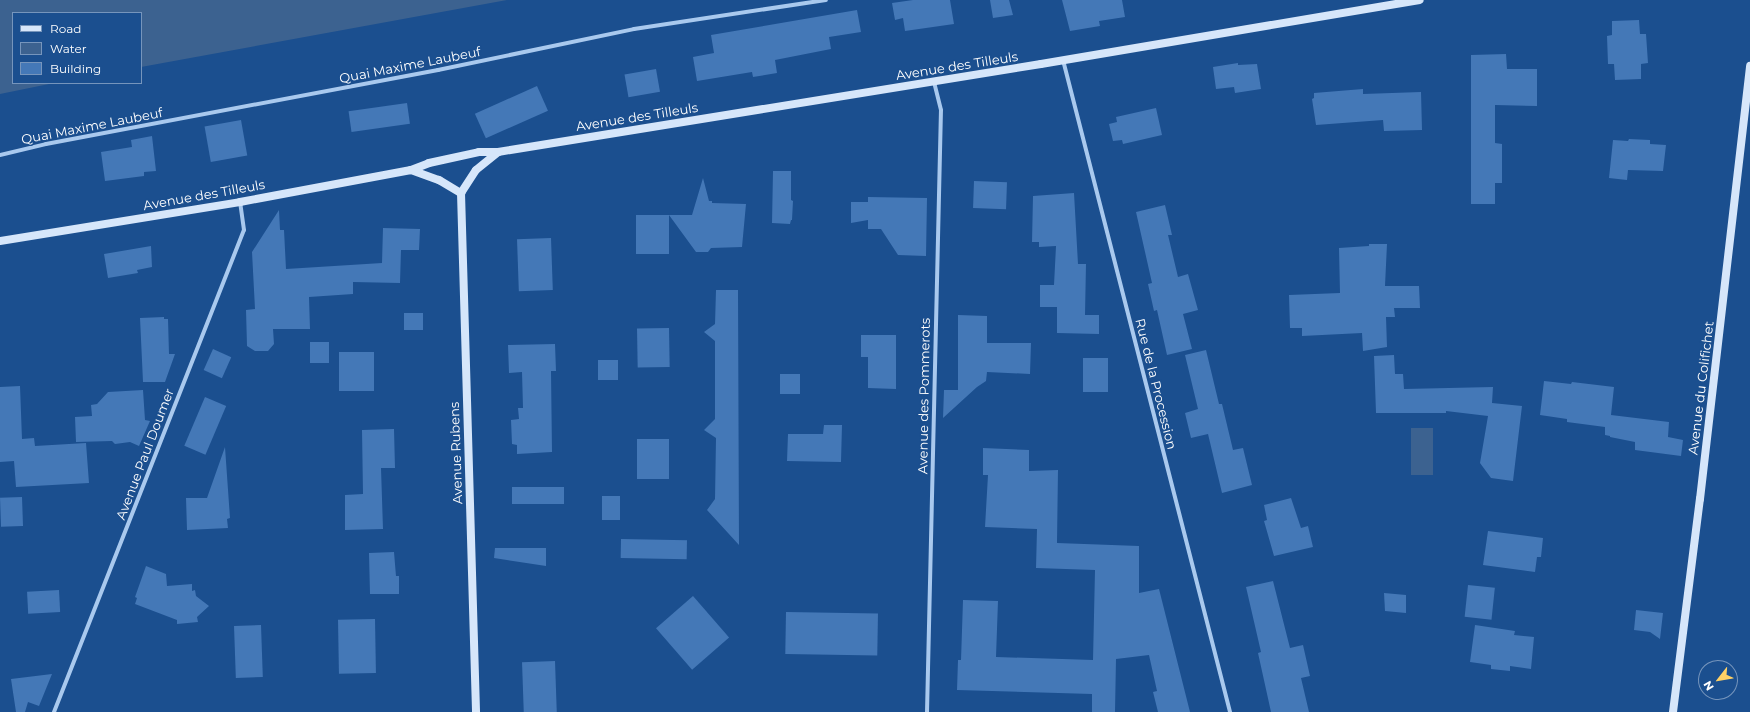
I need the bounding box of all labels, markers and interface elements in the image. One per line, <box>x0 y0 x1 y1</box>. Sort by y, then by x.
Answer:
legend <box>12 12 142 84</box>
text: Road <box>50 21 81 36</box>
text: Water <box>50 41 86 56</box>
street label: Quai Maxime Laubeuf <box>338 44 482 86</box>
street label: Avenue des Tilleuls <box>895 49 1019 83</box>
text: Building <box>50 61 101 76</box>
street label: Avenue des Tilleuls <box>575 100 699 134</box>
street label: Quai Maxime Laubeuf <box>20 105 164 147</box>
street label: Avenue des Tilleuls <box>142 177 266 213</box>
street label: Rue de la Procession <box>1132 317 1180 451</box>
street label: Avenue des Pommerots <box>915 318 933 474</box>
street label: Avenue du Colifichet <box>1685 320 1717 456</box>
street label: Avenue Paul Doumer <box>113 386 177 522</box>
street label: Avenue Rubens <box>446 402 466 504</box>
north arrow <box>1698 660 1738 700</box>
text: N <box>1700 678 1717 693</box>

